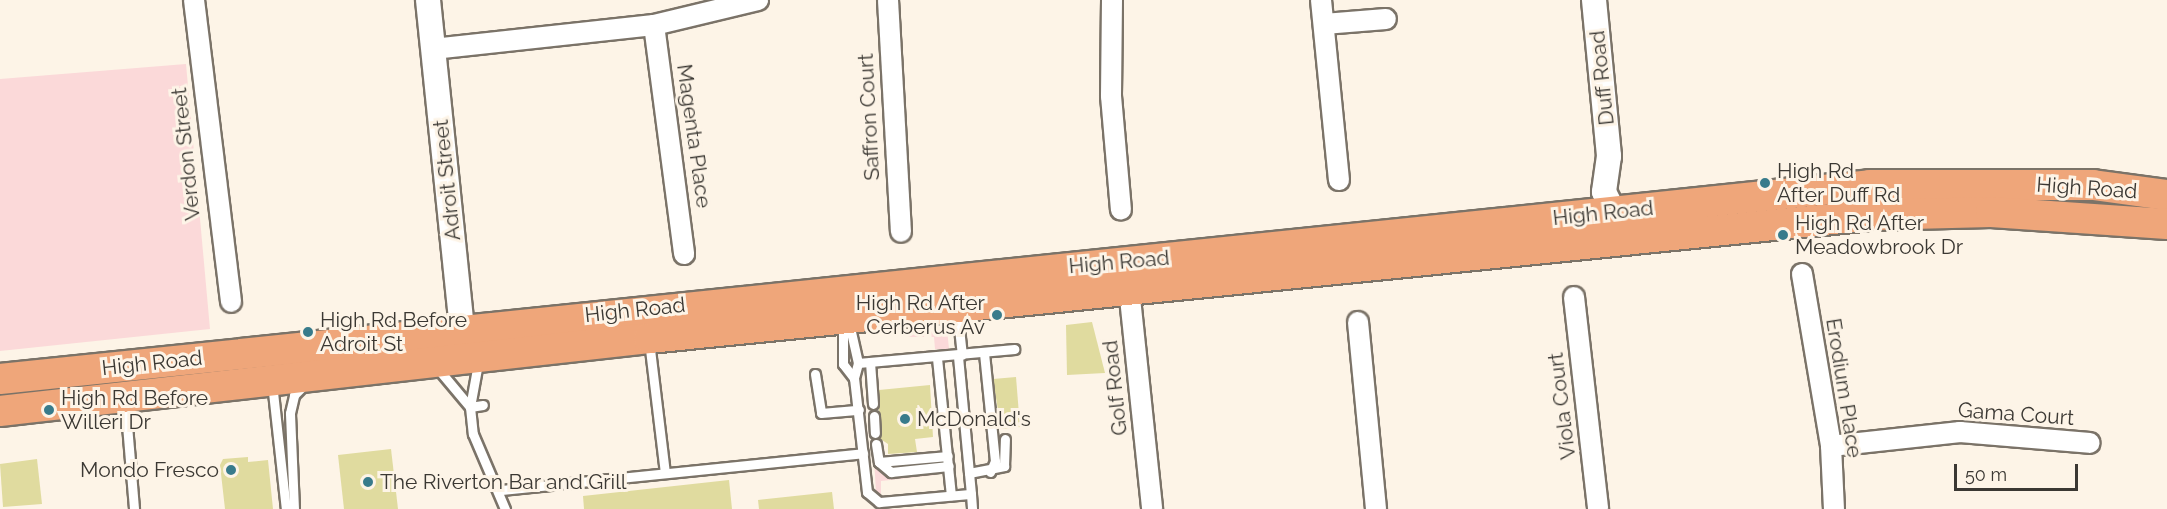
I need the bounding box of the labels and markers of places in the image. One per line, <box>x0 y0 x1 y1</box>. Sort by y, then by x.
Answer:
place label: High Rd After Duff Rd <box>1777 158 1901 208</box>
marker: High Rd After Duff Rd <box>1758 176 1772 190</box>
place label: High Rd After Meadowbrook Dr <box>1795 210 1963 260</box>
marker: High Rd After Meadowbrook Dr <box>1776 228 1790 242</box>
place label: High Rd After Cerberus Av <box>855 290 985 340</box>
place label: High Rd Before Adroit St <box>320 307 467 357</box>
marker: High Rd After Cerberus Av <box>990 308 1004 322</box>
marker: High Rd Before Adroit St <box>301 325 315 339</box>
place label: High Rd Before Willeri Dr <box>61 385 208 435</box>
marker: High Rd Before Willeri Dr <box>42 403 56 417</box>
place label: McDonald's <box>917 406 1031 432</box>
marker: McDonald's <box>898 412 912 426</box>
place label: Mondo Fresco <box>80 457 219 483</box>
marker: Mondo Fresco <box>224 463 238 477</box>
place label: The Riverton Bar and Grill <box>380 469 627 495</box>
marker: The Riverton Bar and Grill <box>361 475 375 489</box>

